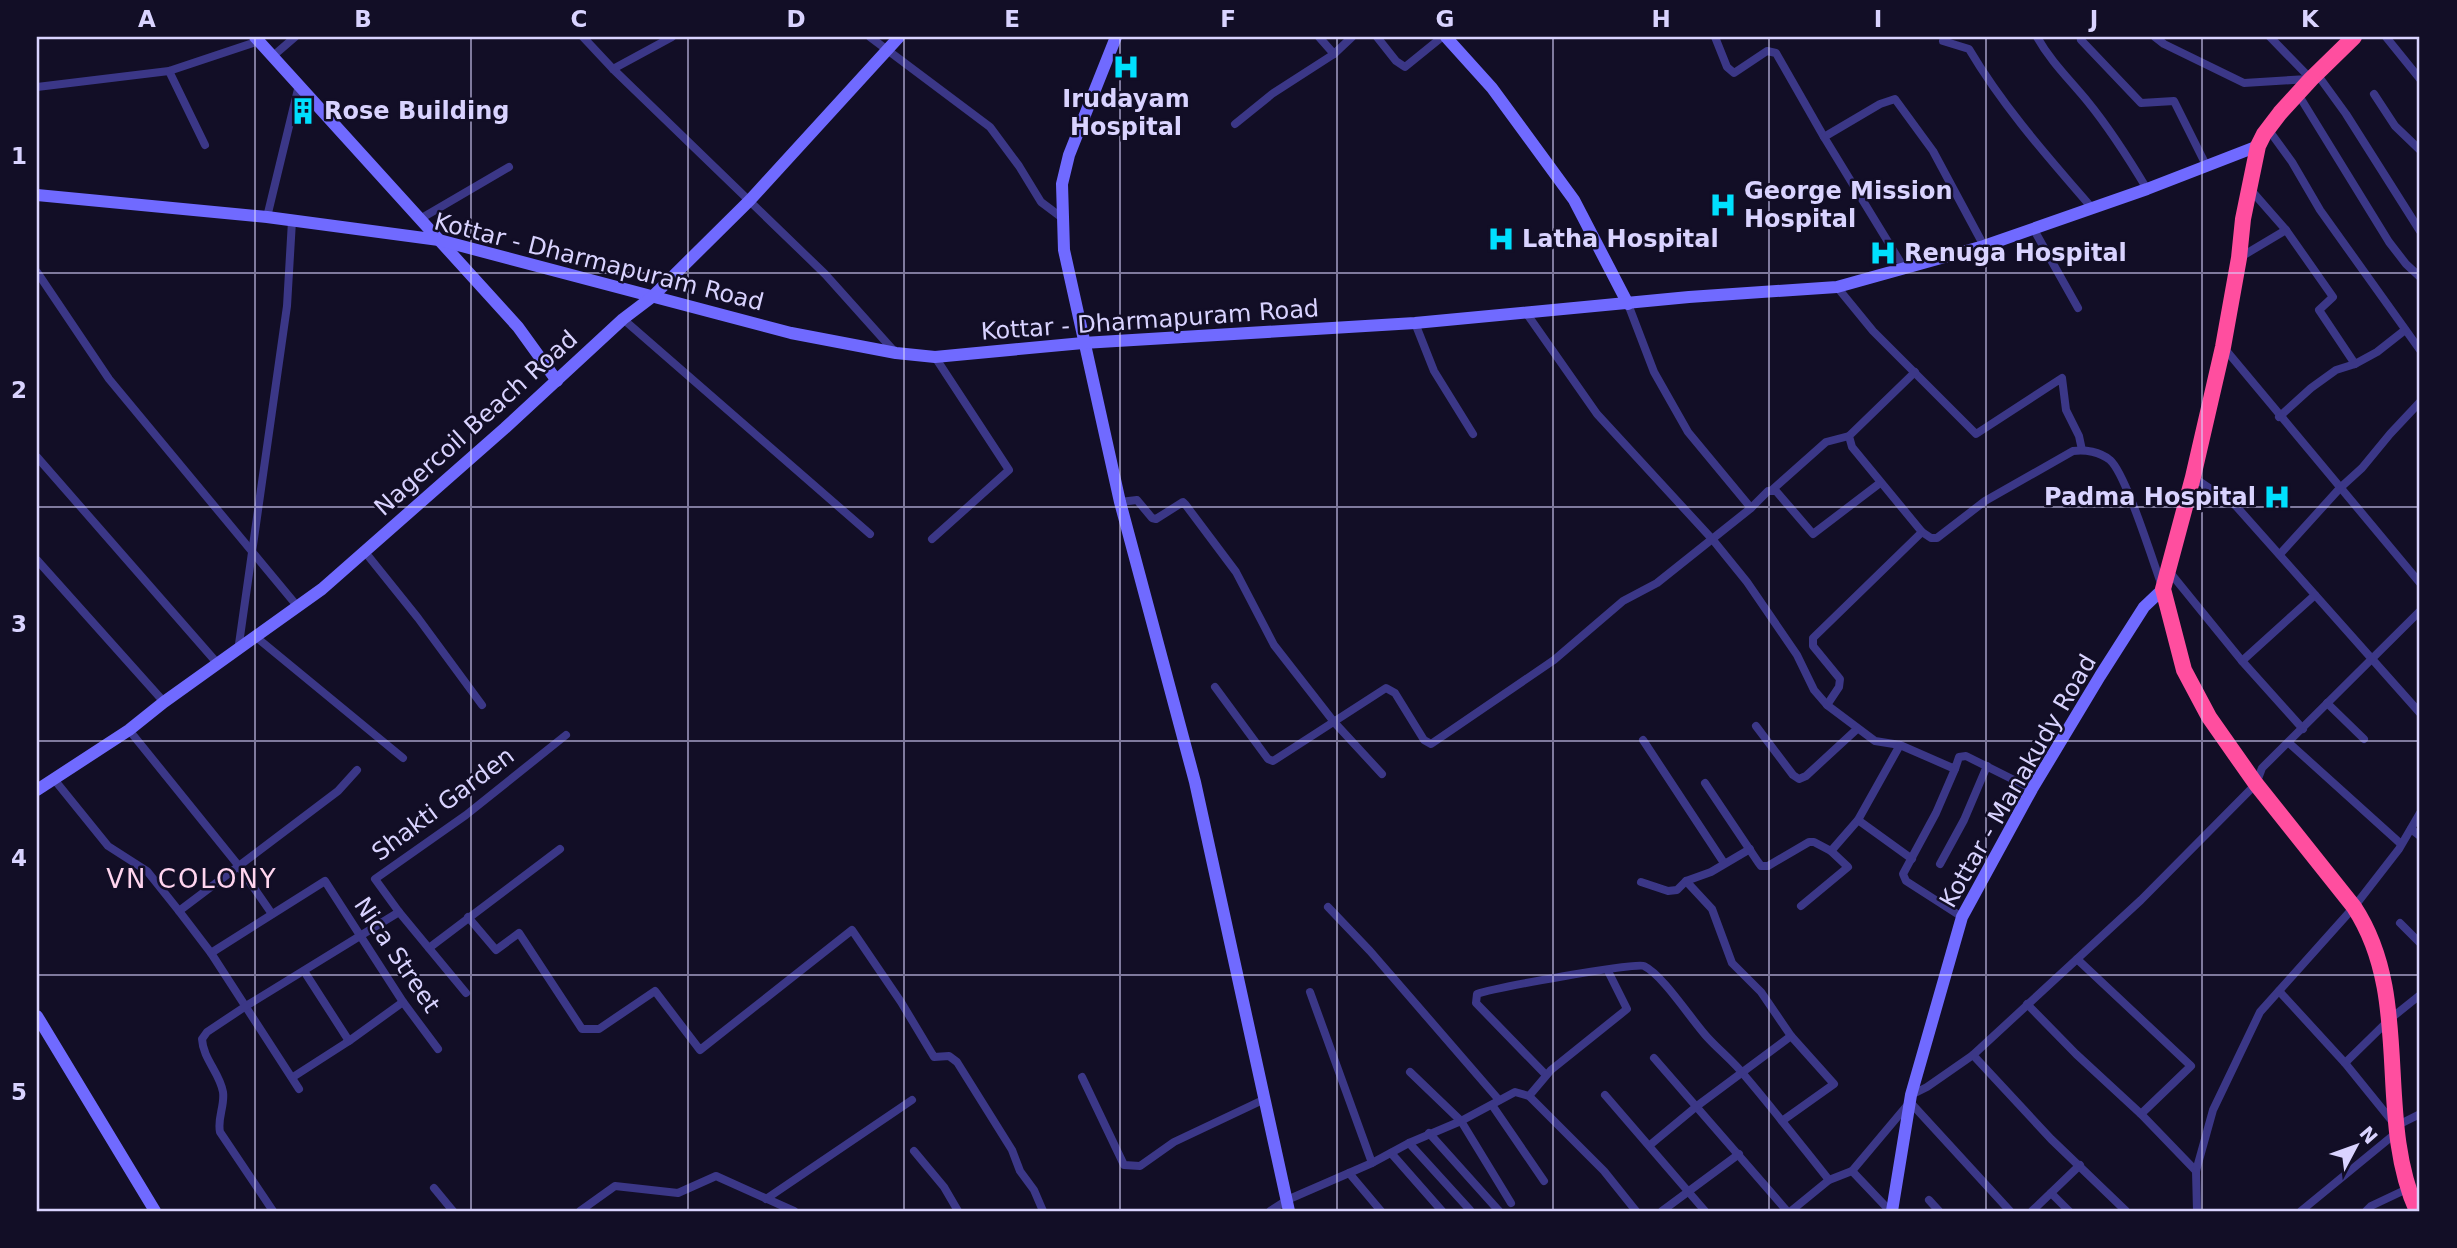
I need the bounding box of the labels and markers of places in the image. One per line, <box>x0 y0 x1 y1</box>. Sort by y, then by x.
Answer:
hospital icon: Irudayam Hospital <box>1111 52 1141 82</box>
place label: Irudayam Hospital <box>1062 85 1190 141</box>
building icon: Rose Building <box>288 96 318 126</box>
place label: Rose Building <box>324 97 509 125</box>
place label: George Mission Hospital <box>1744 177 1953 233</box>
hospital icon: George Mission Hospital <box>1708 190 1738 220</box>
hospital icon: Latha Hospital <box>1486 224 1516 254</box>
place label: Latha Hospital <box>1522 225 1719 253</box>
hospital icon: Renuga Hospital <box>1868 238 1898 268</box>
place label: Renuga Hospital <box>1904 239 2127 267</box>
hospital icon: Padma Hospital <box>2262 482 2292 512</box>
place label: Padma Hospital <box>2044 483 2256 511</box>

